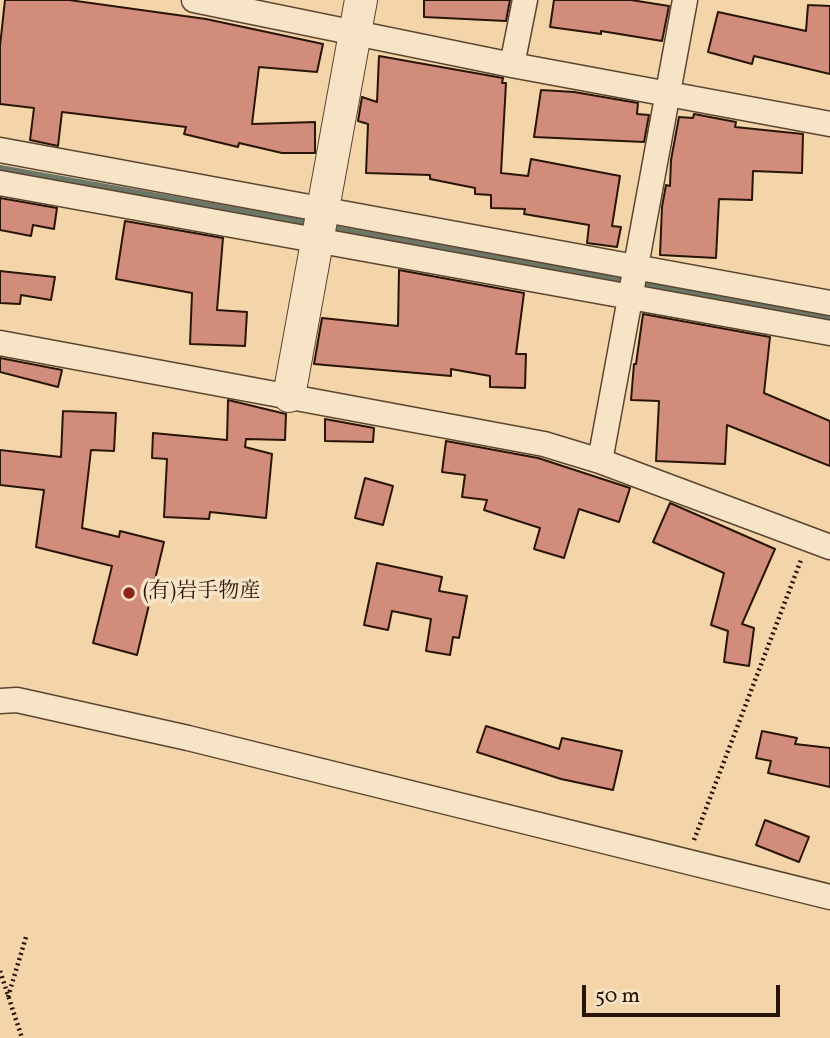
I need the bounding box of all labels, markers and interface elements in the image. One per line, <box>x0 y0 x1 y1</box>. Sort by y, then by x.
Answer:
place label: (有)岩手物産 <box>143 580 260 606</box>
marker: (有)岩手物産 <box>121 585 137 601</box>
scale bar <box>585 972 783 1016</box>
text: 50 m <box>595 982 640 1011</box>

